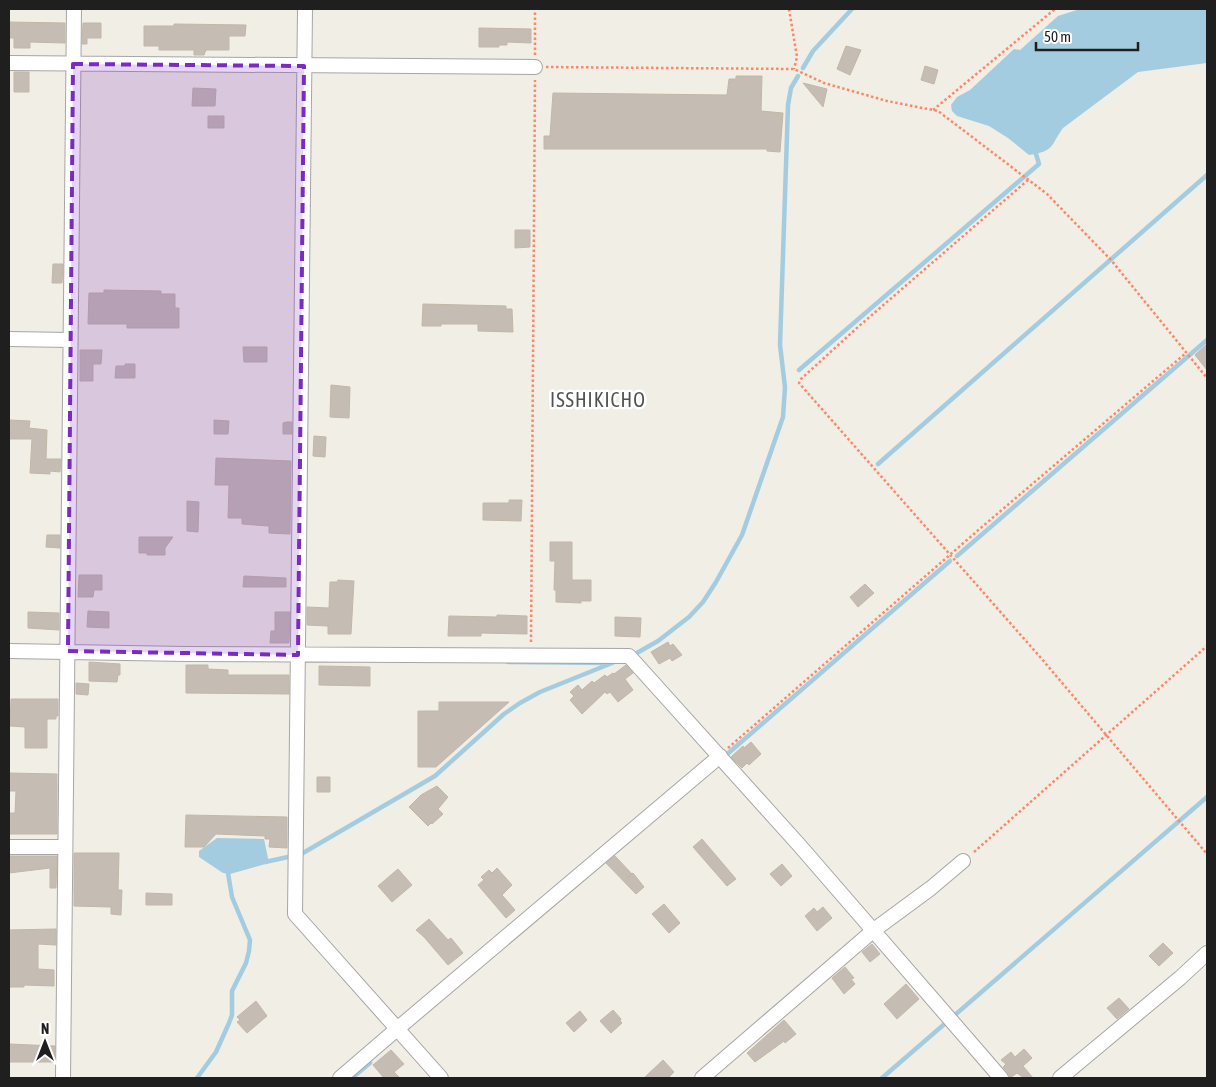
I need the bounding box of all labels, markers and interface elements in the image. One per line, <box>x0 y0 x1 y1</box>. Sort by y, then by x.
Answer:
scale bar <box>1036 20 1138 52</box>
text: 50 m <box>1044 28 1071 45</box>
district label: ISSHIKICHO <box>550 388 646 411</box>
north arrow <box>20 1017 70 1067</box>
text: N <box>41 1021 49 1037</box>

